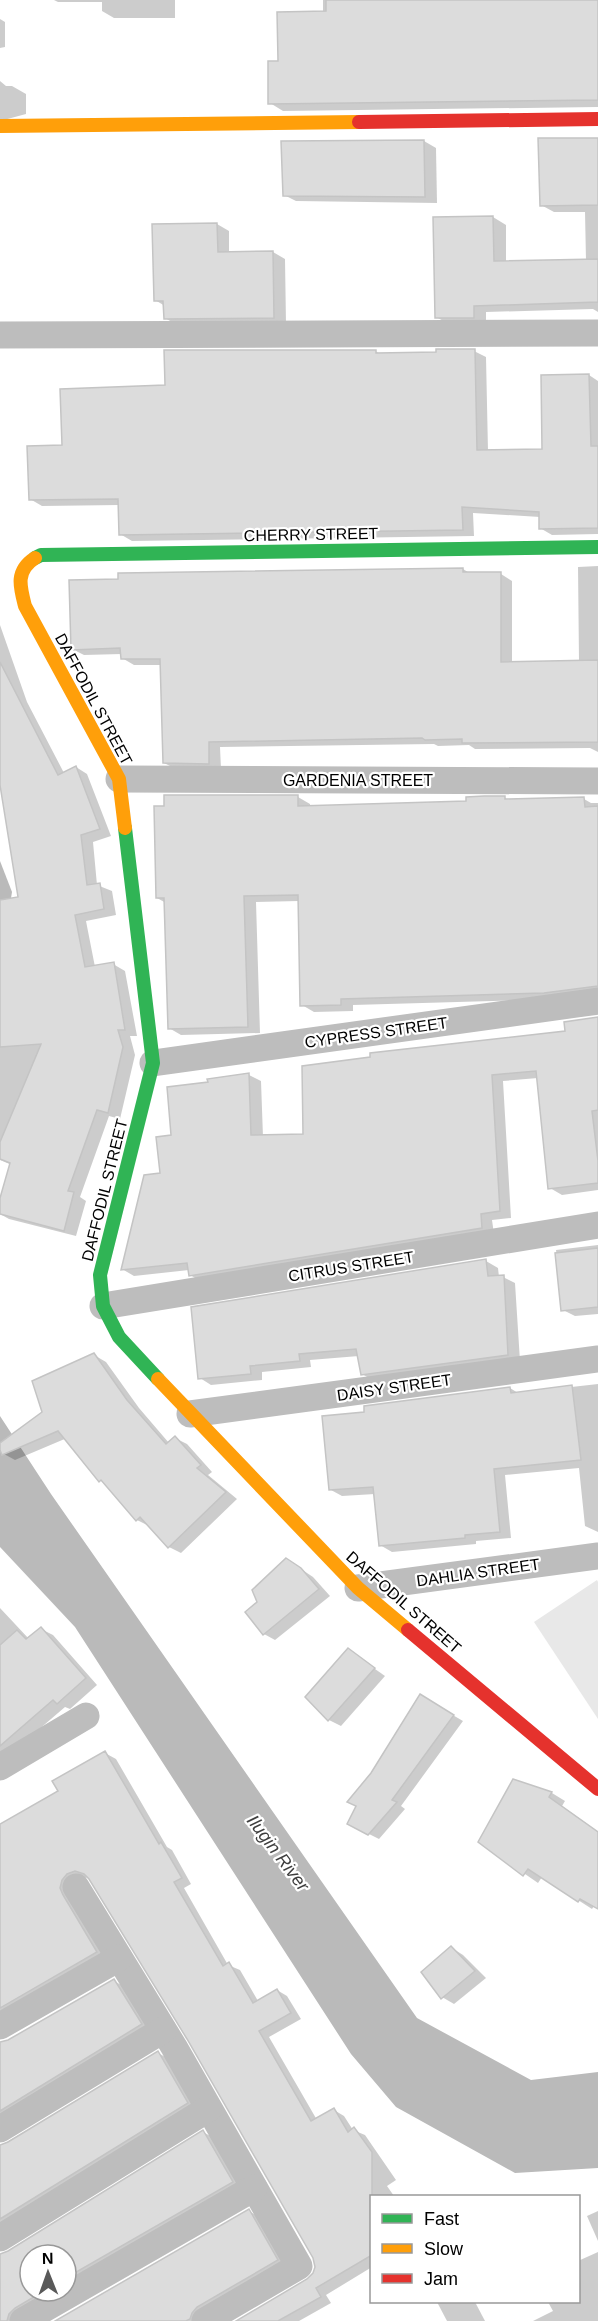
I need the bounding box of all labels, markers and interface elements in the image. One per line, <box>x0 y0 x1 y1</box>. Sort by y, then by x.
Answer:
street label: CHERRY STREET <box>244 525 379 544</box>
street label: DAFFODIL STREET <box>52 631 135 768</box>
street label: GARDENIA STREET <box>283 772 433 789</box>
street label: CYPRESS STREET <box>304 1014 449 1051</box>
street label: DAFFODIL STREET <box>79 1117 130 1263</box>
street label: CITRUS STREET <box>287 1248 415 1285</box>
street label: DAISY STREET <box>336 1371 453 1404</box>
street label: DAFFODIL STREET <box>343 1548 465 1657</box>
street label: DAHLIA STREET <box>415 1555 541 1590</box>
water label: Ilugin River <box>243 1811 314 1896</box>
legend <box>370 2195 580 2303</box>
text: Fast <box>424 2209 459 2229</box>
text: Slow <box>424 2239 464 2259</box>
north arrow <box>18 2243 78 2303</box>
text: N <box>42 2250 54 2267</box>
text: Jam <box>424 2269 458 2289</box>

